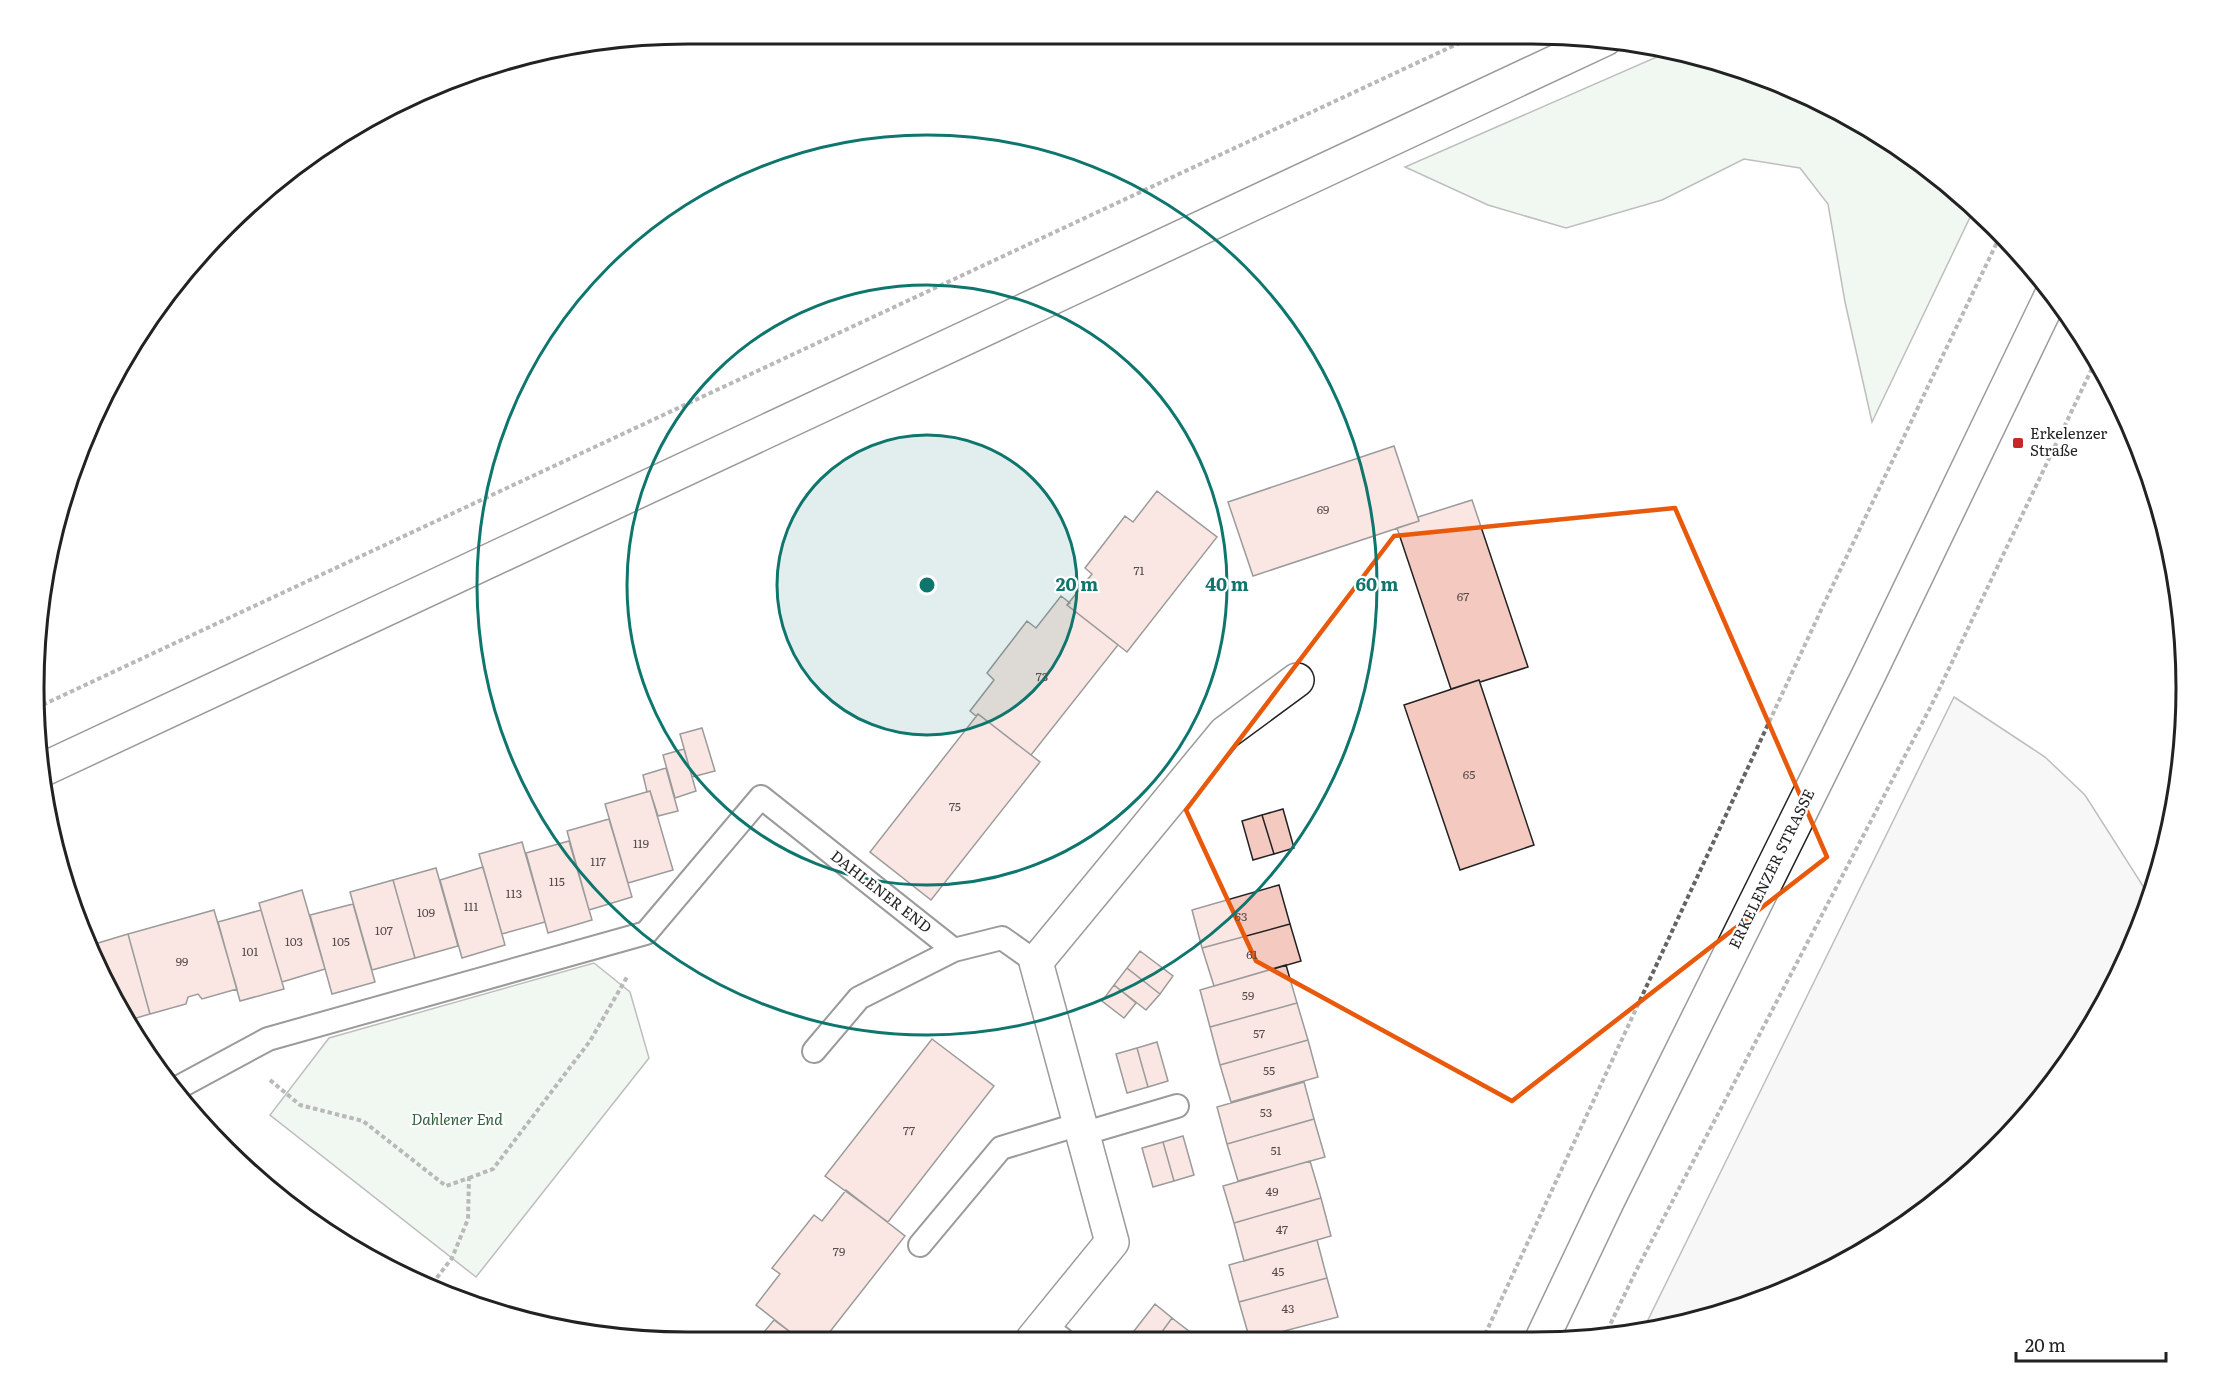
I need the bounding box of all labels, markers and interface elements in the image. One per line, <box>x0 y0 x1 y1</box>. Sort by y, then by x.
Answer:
place label: Erkelenzer Straße <box>2030 421 2107 461</box>
marker: Erkelenzer Straße <box>2011 436 2025 450</box>
house number: 69 <box>1317 500 1329 518</box>
house number: 71 <box>1134 561 1145 579</box>
text: 20 m <box>1056 570 1098 597</box>
text: 40 m <box>1205 570 1249 597</box>
text: 60 m <box>1355 570 1399 597</box>
centre of rings <box>917 575 937 595</box>
house number: 67 <box>1457 587 1469 605</box>
house number: 73 <box>1036 667 1048 685</box>
house number: 65 <box>1463 765 1475 783</box>
street label: ERKELENZER STRASSE <box>1722 785 1819 952</box>
house number: 75 <box>949 797 961 815</box>
house number: 119 <box>633 834 649 852</box>
street label: DAHLENER END <box>826 844 937 938</box>
house number: 117 <box>590 852 606 870</box>
house number: 115 <box>549 872 565 890</box>
house number: 113 <box>506 884 522 902</box>
house number: 111 <box>464 897 478 915</box>
house number: 109 <box>417 903 435 921</box>
house number: 63 <box>1235 907 1247 925</box>
house number: 107 <box>375 921 393 939</box>
house number: 103 <box>285 932 303 950</box>
house number: 105 <box>332 932 350 950</box>
house number: 101 <box>242 942 258 960</box>
house number: 61 <box>1246 945 1258 963</box>
house number: 99 <box>176 952 188 970</box>
house number: 59 <box>1242 986 1254 1004</box>
house number: 57 <box>1253 1024 1265 1042</box>
house number: 55 <box>1263 1061 1275 1079</box>
house number: 53 <box>1260 1103 1272 1121</box>
park label: Dahlener End <box>411 1107 503 1130</box>
house number: 77 <box>903 1121 915 1139</box>
house number: 51 <box>1271 1141 1282 1159</box>
house number: 49 <box>1266 1182 1278 1200</box>
house number: 47 <box>1276 1220 1288 1238</box>
house number: 79 <box>833 1242 845 1260</box>
house number: 45 <box>1272 1262 1284 1280</box>
house number: 43 <box>1281 1299 1295 1317</box>
scale bar <box>2016 1325 2166 1363</box>
text: 20 m <box>2025 1331 2066 1358</box>

